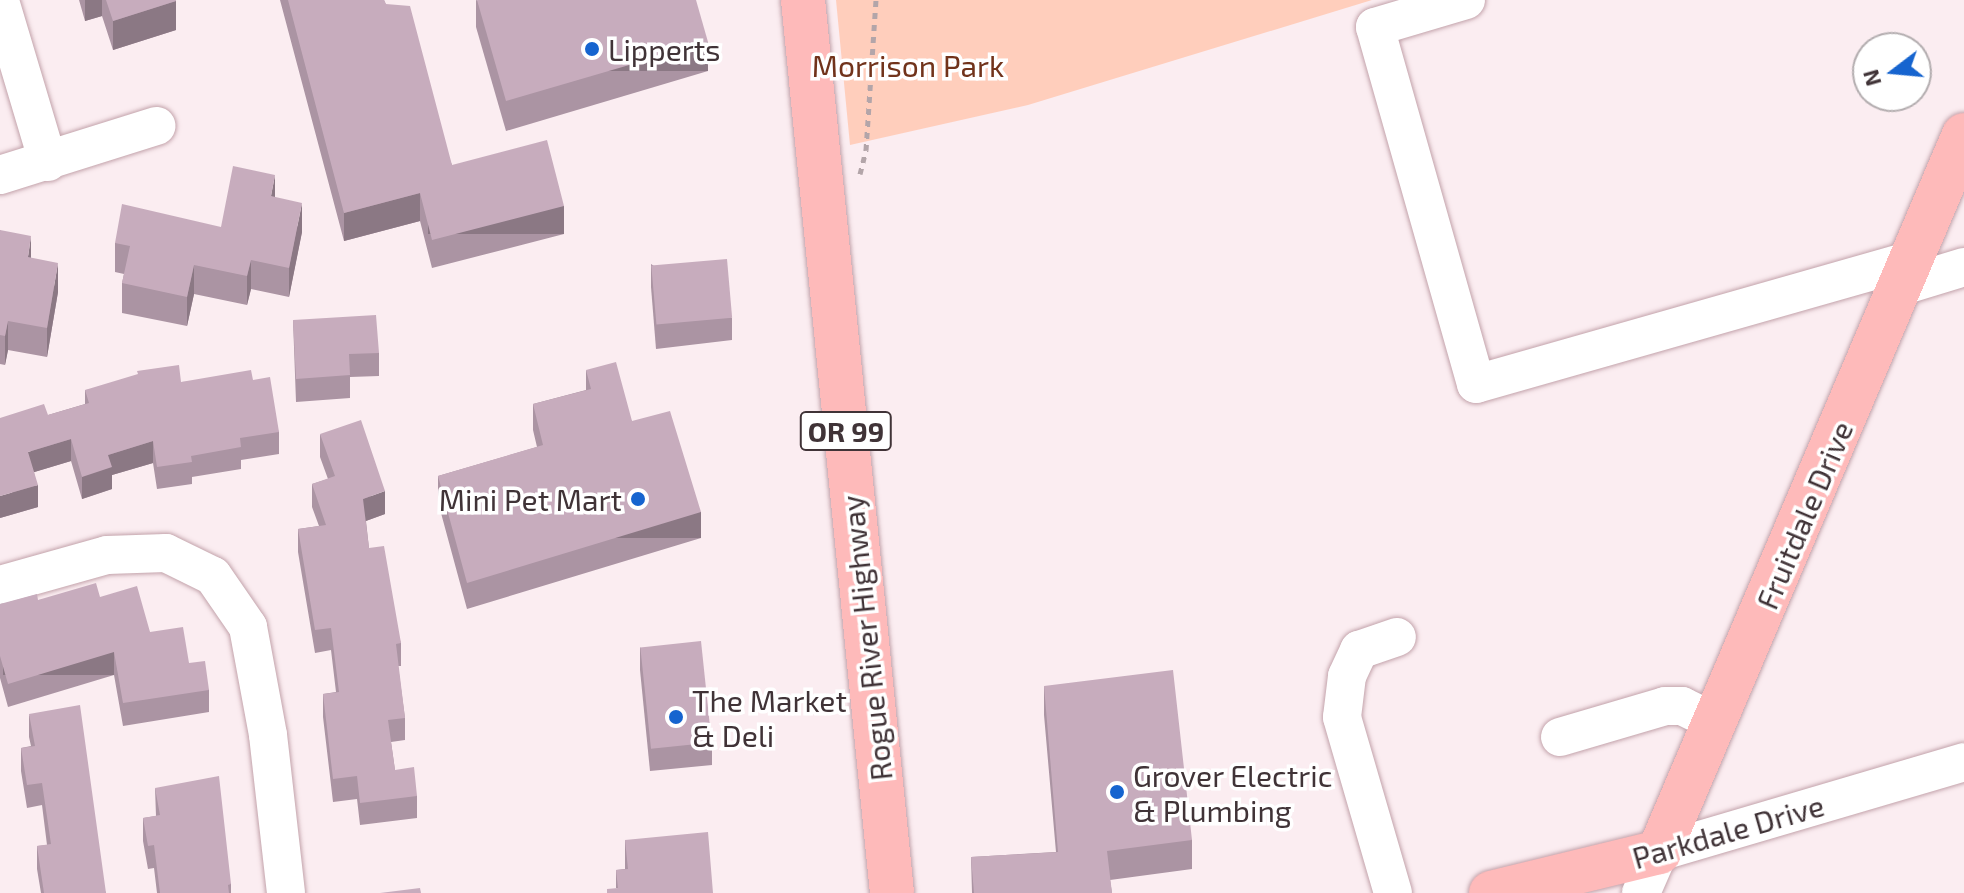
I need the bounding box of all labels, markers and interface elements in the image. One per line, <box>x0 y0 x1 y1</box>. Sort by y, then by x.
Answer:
place label: Lipperts <box>608 31 720 67</box>
north arrow <box>1852 32 1932 112</box>
marker: Lipperts <box>583 40 601 58</box>
park label: Morrison Park <box>812 47 1004 83</box>
text: N <box>1856 67 1886 89</box>
road number: OR 99 <box>798 407 894 455</box>
street label: Fruitdale Drive <box>1748 416 1860 614</box>
place label: Mini Pet Mart <box>439 481 622 517</box>
marker: Mini Pet Mart <box>629 490 647 508</box>
street label: Rogue River Highway <box>833 493 899 783</box>
place label: The Market & Deli <box>692 682 847 752</box>
marker: The Market & Deli <box>667 708 685 726</box>
place label: Grover Electric & Plumbing <box>1133 757 1333 828</box>
marker: Grover Electric & Plumbing <box>1108 783 1126 801</box>
street label: Parkdale Drive <box>1628 786 1828 876</box>

